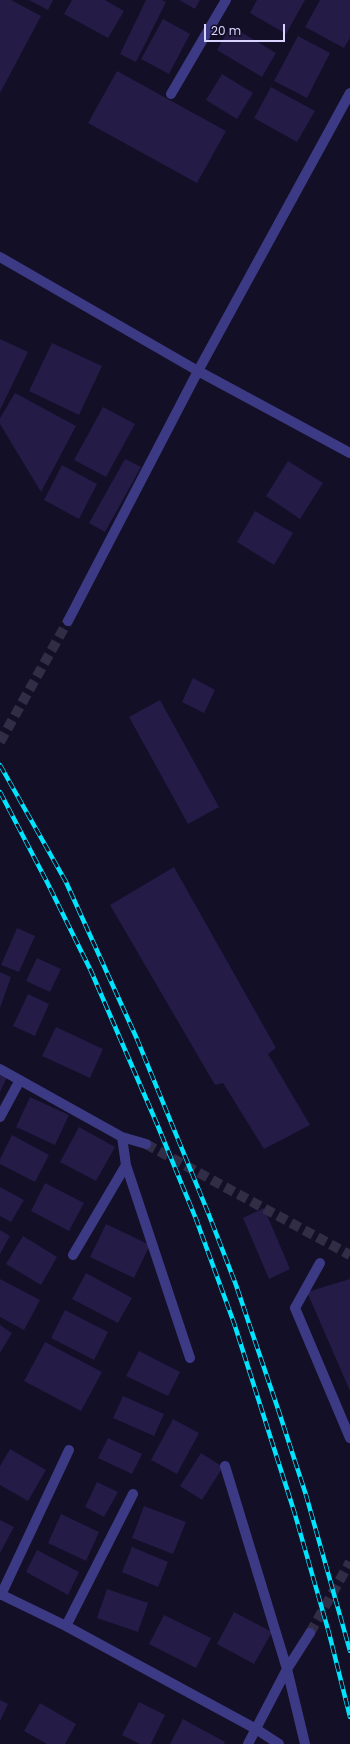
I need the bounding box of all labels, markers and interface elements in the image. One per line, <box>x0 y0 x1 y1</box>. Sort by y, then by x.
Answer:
scale bar <box>206 16 287 42</box>
text: 20 m <box>211 22 241 39</box>

